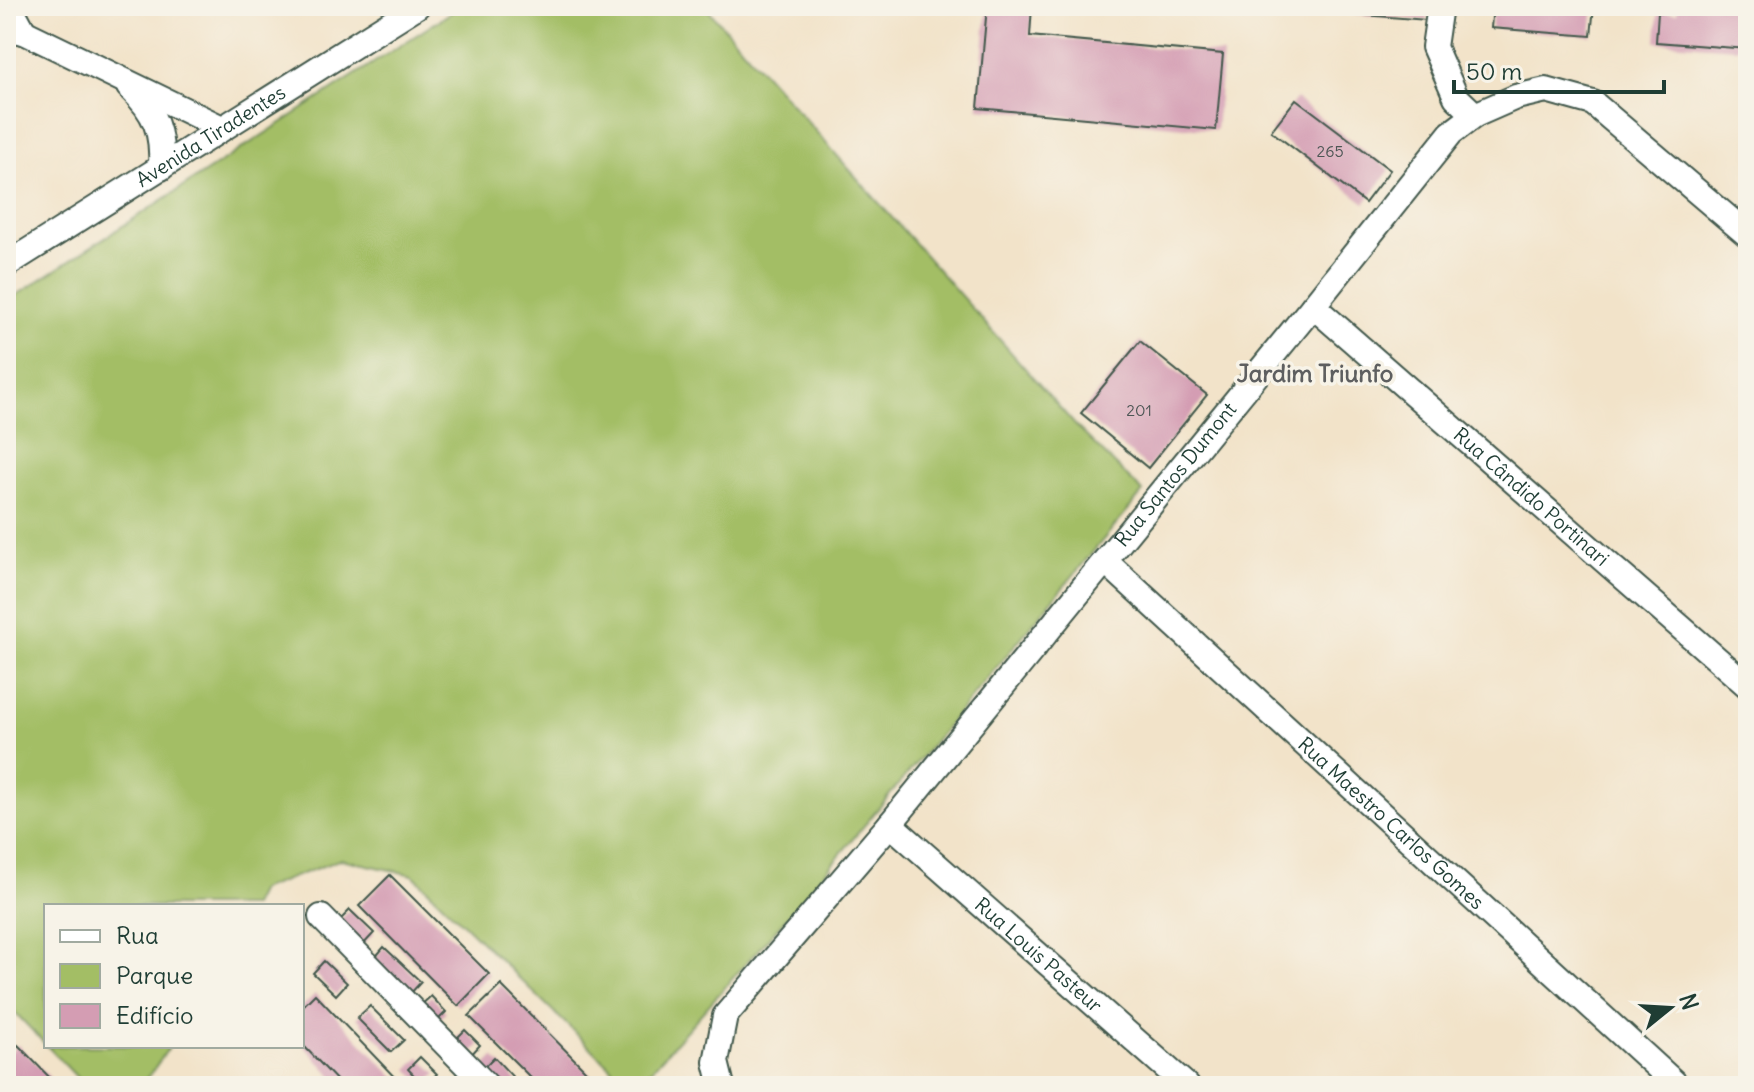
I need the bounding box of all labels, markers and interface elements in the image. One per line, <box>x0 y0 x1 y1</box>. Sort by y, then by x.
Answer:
scale bar <box>1454 44 1664 94</box>
text: 50 m <box>1466 56 1522 86</box>
street label: Avenida Tiradentes <box>131 79 290 192</box>
house number: 265 <box>1316 141 1344 161</box>
district label: Jardim Triunfo <box>1237 358 1393 388</box>
street label: Rua Santos Dumont <box>1109 397 1241 551</box>
house number: 201 <box>1126 400 1152 420</box>
street label: Rua Cândido Portinari <box>1449 422 1615 571</box>
street label: Rua Maestro Carlos Gomes <box>1293 731 1490 914</box>
street label: Rua Louis Pasteur <box>970 892 1108 1017</box>
legend <box>44 904 304 1048</box>
text: Rua <box>116 920 159 950</box>
text: Parque <box>116 960 193 990</box>
north arrow <box>1630 968 1710 1048</box>
text: N <box>1673 990 1705 1013</box>
text: Edifício <box>116 1000 194 1030</box>

